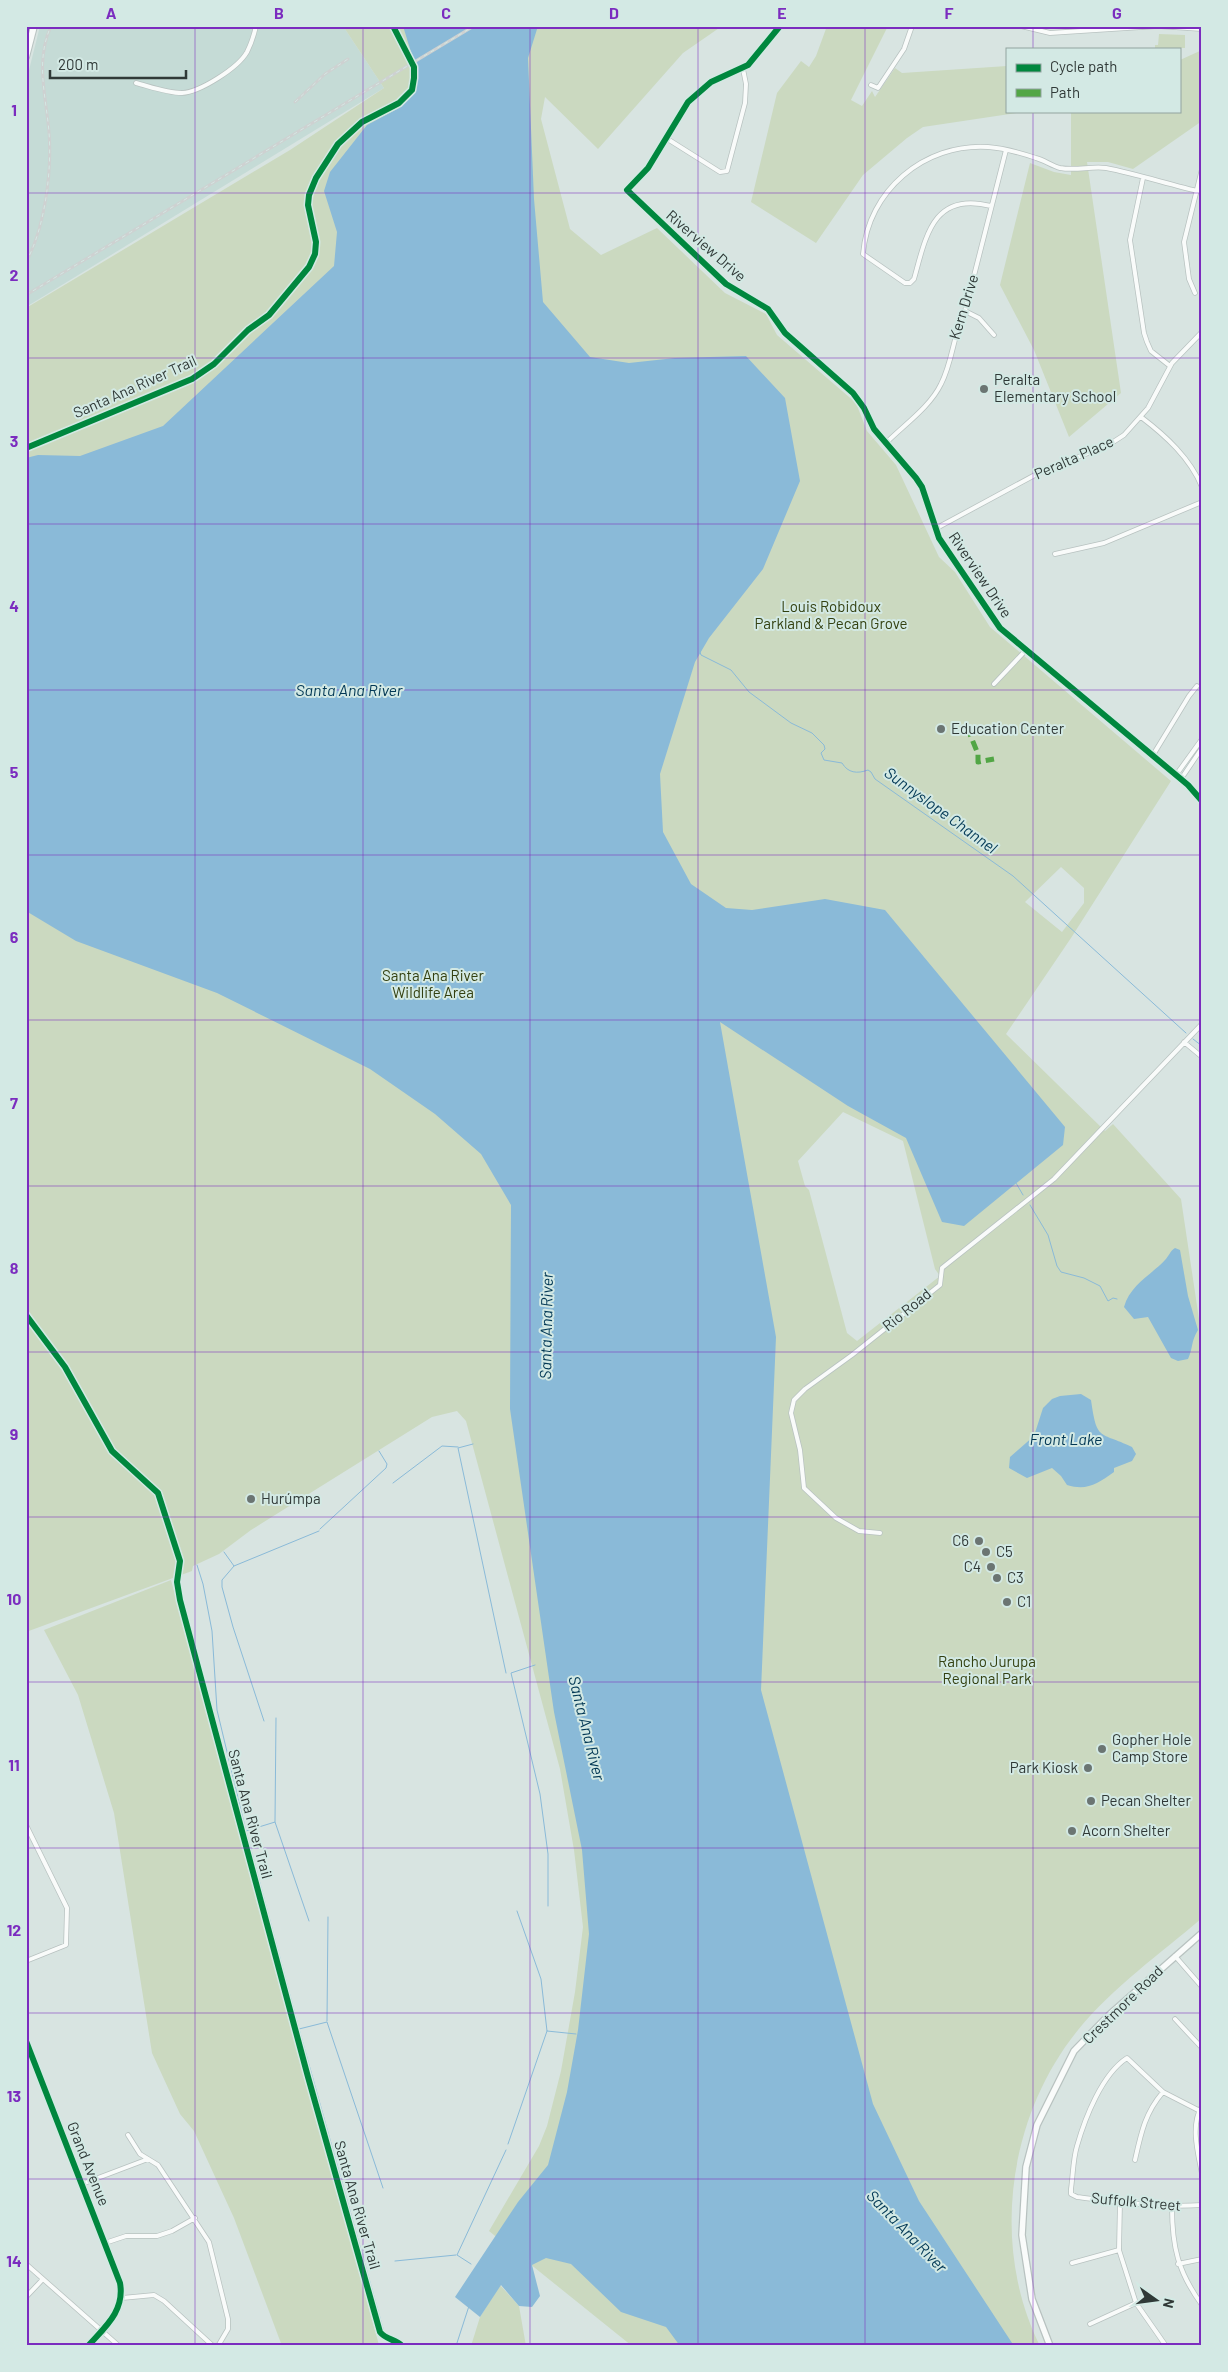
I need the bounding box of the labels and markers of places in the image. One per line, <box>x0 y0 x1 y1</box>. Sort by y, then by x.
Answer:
place label: Peralta Elementary School <box>994 370 1116 405</box>
marker: Peralta Elementary School <box>978 383 990 395</box>
place label: Education Center <box>951 719 1065 737</box>
marker: Education Center <box>935 723 947 735</box>
place label: Hurúmpa <box>261 1489 321 1507</box>
marker: Hurúmpa <box>245 1493 257 1505</box>
place label: C6 <box>952 1531 969 1549</box>
marker: C6 <box>973 1535 985 1547</box>
place label: C5 <box>996 1542 1013 1560</box>
marker: C5 <box>980 1546 992 1558</box>
place label: C4 <box>964 1557 981 1575</box>
marker: C4 <box>985 1561 997 1573</box>
place label: C3 <box>1007 1568 1024 1586</box>
marker: C3 <box>991 1572 1003 1584</box>
place label: C1 <box>1017 1592 1031 1610</box>
marker: C1 <box>1001 1596 1013 1608</box>
place label: Gopher Hole Camp Store <box>1112 1730 1192 1765</box>
marker: Gopher Hole Camp Store <box>1096 1743 1108 1755</box>
place label: Park Kiosk <box>1010 1758 1078 1776</box>
marker: Park Kiosk <box>1082 1762 1094 1774</box>
place label: Pecan Shelter <box>1101 1791 1192 1809</box>
marker: Pecan Shelter <box>1085 1795 1097 1807</box>
place label: Acorn Shelter <box>1082 1821 1171 1839</box>
marker: Acorn Shelter <box>1066 1825 1078 1837</box>

